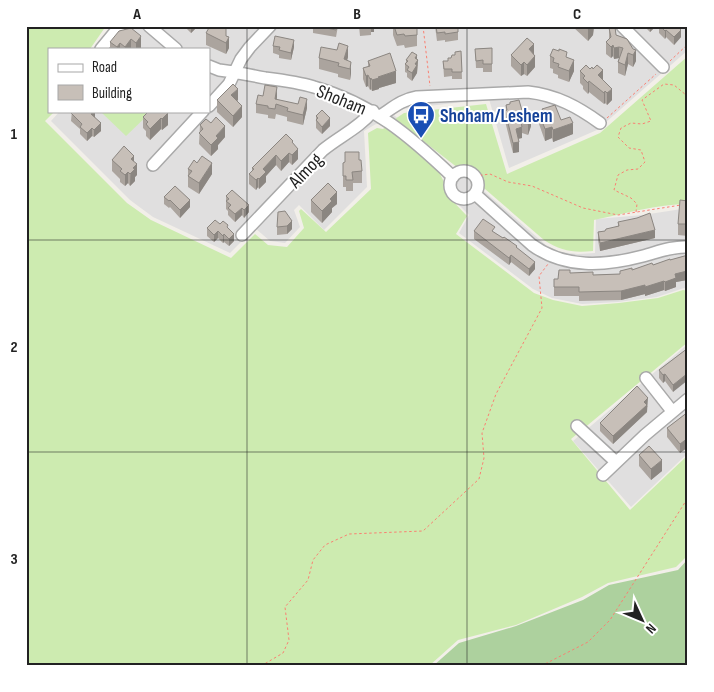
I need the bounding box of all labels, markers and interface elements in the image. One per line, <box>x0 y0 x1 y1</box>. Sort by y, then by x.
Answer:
text: A <box>132 5 141 24</box>
text: B <box>353 5 361 24</box>
text: C <box>573 5 581 24</box>
legend <box>48 48 210 112</box>
text: Road <box>92 58 117 77</box>
street label: Shoham <box>313 80 370 121</box>
text: Building <box>92 84 132 103</box>
bus stop icon: Shoham/Leshem <box>406 100 436 139</box>
place label: Shoham/Leshem <box>440 105 553 128</box>
text: 1 <box>11 125 18 144</box>
street label: Almog <box>283 149 328 194</box>
text: 2 <box>10 338 18 357</box>
text: 3 <box>10 550 18 569</box>
north arrow <box>616 594 666 644</box>
text: N <box>642 620 660 637</box>

